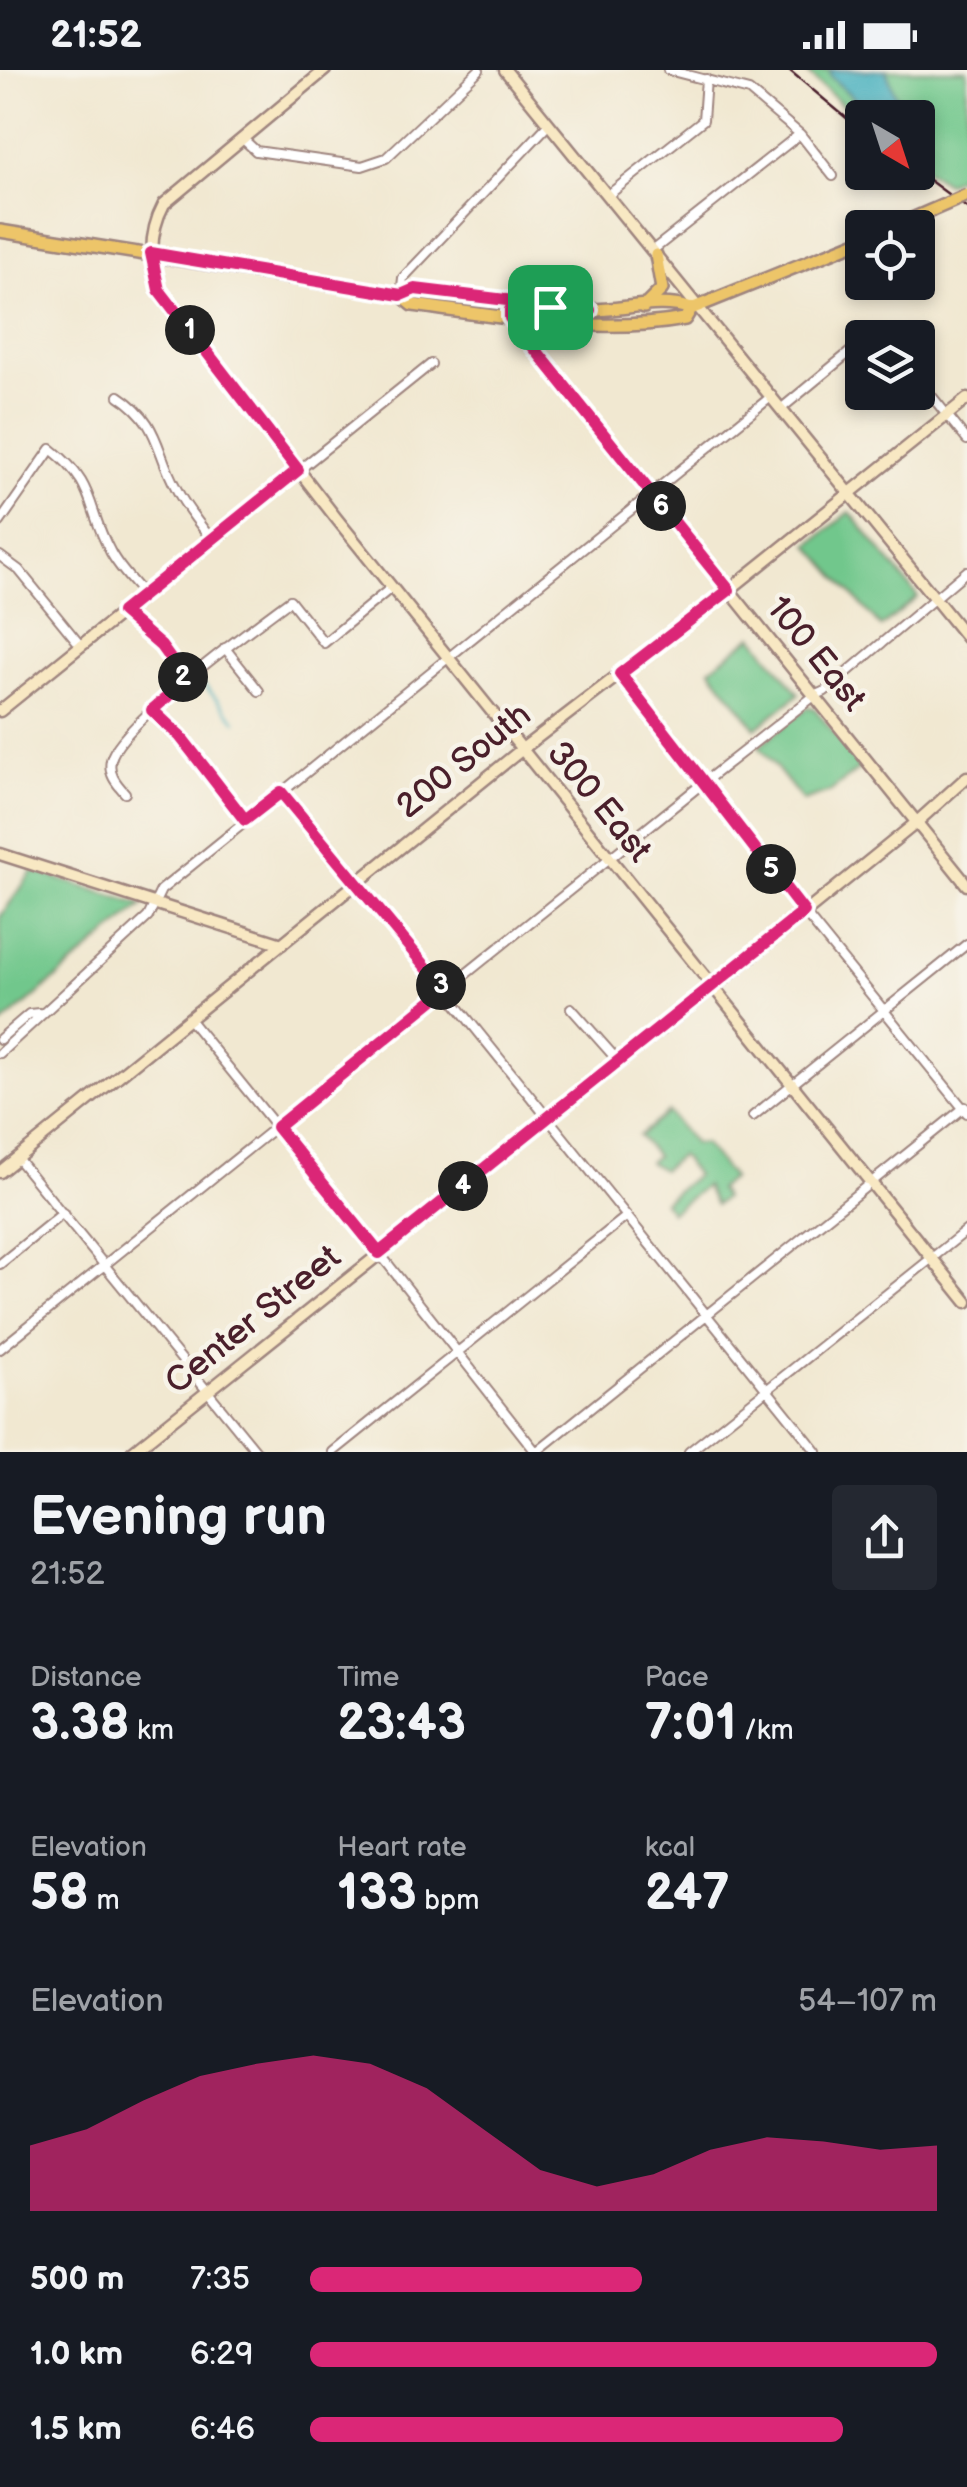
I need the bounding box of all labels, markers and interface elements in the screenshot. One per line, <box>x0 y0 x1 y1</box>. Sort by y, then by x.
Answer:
text: 21:52 <box>50 13 142 58</box>
north arrow <box>845 100 935 190</box>
map controls <box>845 100 935 410</box>
button: locate <box>845 210 935 300</box>
pin <box>508 265 593 350</box>
icon: arrive <box>523 280 578 335</box>
pin: 1 <box>165 305 215 355</box>
text: 1 <box>184 313 196 346</box>
button: layers <box>845 320 935 410</box>
pin: 6 <box>636 481 686 531</box>
text: 6 <box>653 489 669 522</box>
street label: 100 East <box>757 588 875 720</box>
pin: 2 <box>158 652 208 702</box>
text: 2 <box>175 660 191 693</box>
street label: 200 South <box>388 694 540 828</box>
street label: 300 East <box>537 733 661 871</box>
pin: 5 <box>746 844 796 894</box>
text: 5 <box>763 852 779 885</box>
pin: 3 <box>416 960 466 1010</box>
text: 3 <box>433 968 449 1001</box>
pin: 4 <box>438 1161 488 1211</box>
text: 4 <box>455 1169 471 1202</box>
street label: Center Street <box>157 1236 350 1404</box>
text: Evening run <box>30 1484 327 1551</box>
button: share <box>832 1485 937 1590</box>
text: 21:52 <box>30 1555 104 1594</box>
text: Distance <box>30 1661 142 1694</box>
text: Time <box>337 1661 399 1694</box>
text: Pace <box>645 1661 709 1694</box>
text: 3.38 <box>30 1694 129 1754</box>
text: 23:43 <box>337 1694 466 1754</box>
text: 7:01 <box>645 1694 736 1754</box>
text: km <box>129 1714 174 1747</box>
text: /km <box>736 1714 794 1747</box>
text: Elevation <box>30 1831 147 1864</box>
text: Heart rate <box>337 1831 467 1864</box>
text: kcal <box>645 1831 695 1864</box>
text: 58 <box>30 1864 89 1924</box>
text: 133 <box>337 1864 417 1924</box>
text: 247 <box>645 1864 730 1924</box>
text: m <box>89 1884 120 1917</box>
text: bpm <box>417 1884 480 1917</box>
text: Elevation <box>30 1982 163 2021</box>
text: 54–107 m <box>798 1982 937 2021</box>
text: 500 m <box>30 2260 124 2299</box>
text: 7:35 <box>190 2260 250 2299</box>
text: 1.0 km <box>30 2335 123 2374</box>
text: 6:29 <box>190 2335 253 2374</box>
text: 1.5 km <box>30 2410 122 2449</box>
text: 6:46 <box>190 2410 255 2449</box>

